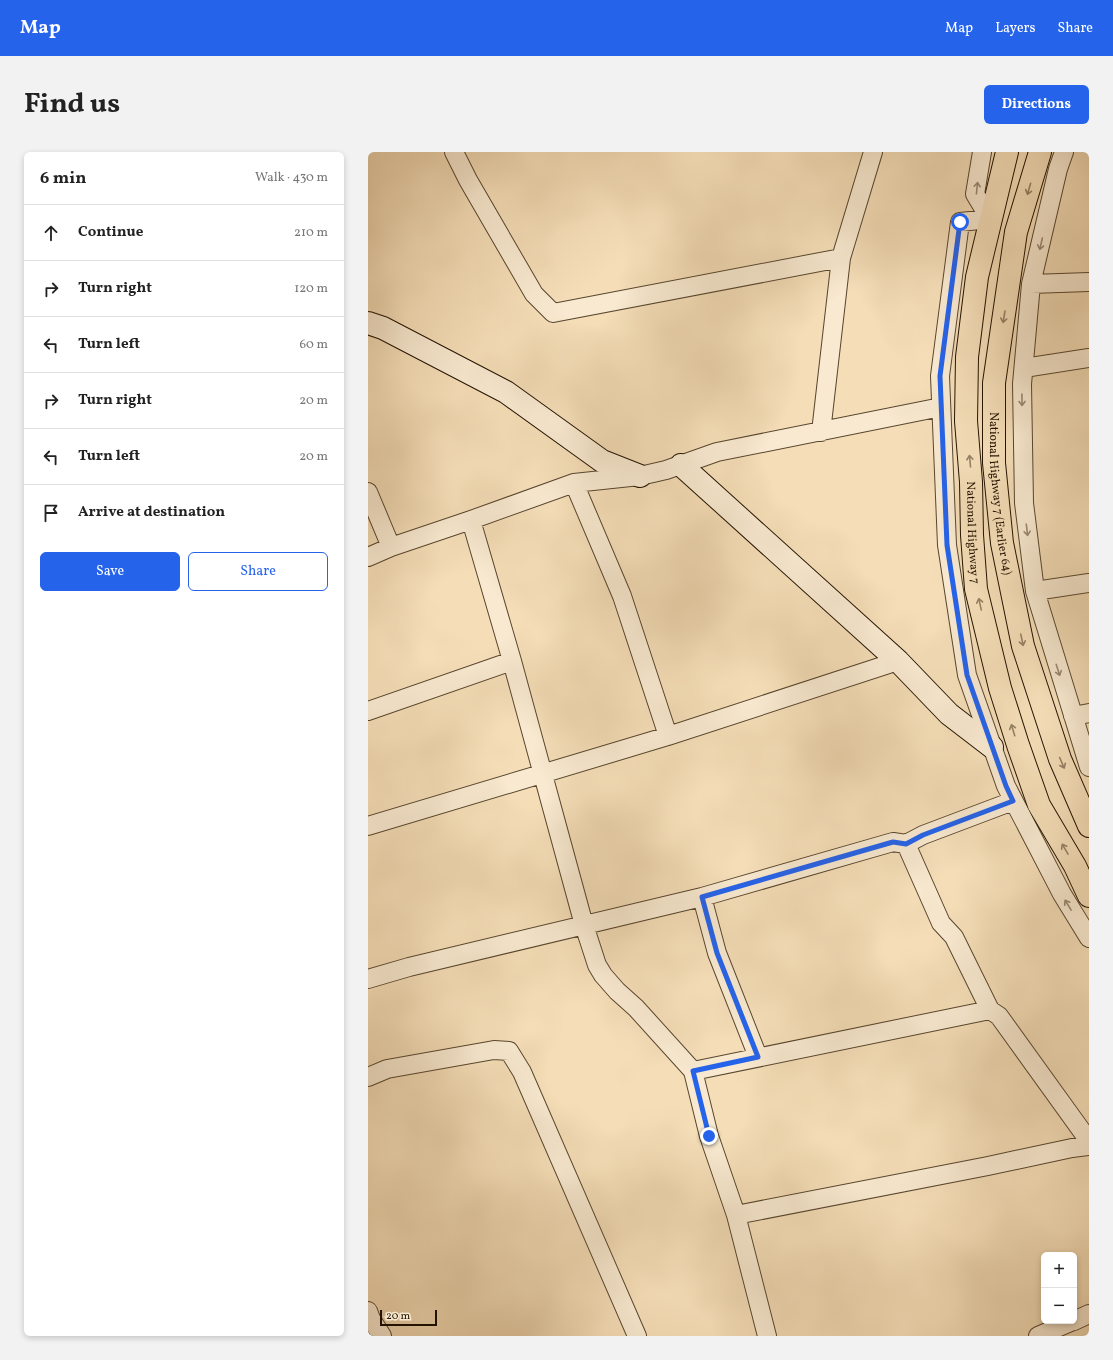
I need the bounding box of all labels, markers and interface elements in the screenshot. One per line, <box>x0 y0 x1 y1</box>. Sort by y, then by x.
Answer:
text: Map <box>20 15 61 41</box>
text: Map <box>945 19 973 38</box>
text: Layers <box>995 19 1035 38</box>
text: Share <box>1057 19 1093 38</box>
text: Find us <box>24 85 120 124</box>
button: Directions <box>984 85 1089 124</box>
text: 6 min <box>40 167 86 190</box>
text: Walk · 430 m <box>255 169 328 187</box>
one-way arrow <box>973 182 980 195</box>
one-way arrow <box>1025 183 1032 196</box>
route start <box>951 213 969 231</box>
icon: ahead <box>40 222 62 244</box>
text: Continue <box>78 222 143 243</box>
text: 210 m <box>294 224 328 242</box>
one-way arrow <box>1036 237 1044 250</box>
icon: right <box>40 278 62 300</box>
text: Turn right <box>78 278 152 299</box>
text: 120 m <box>294 280 328 298</box>
one-way arrow <box>1000 310 1008 323</box>
icon: left <box>40 334 62 356</box>
text: Turn left <box>78 334 140 355</box>
text: 60 m <box>300 336 328 354</box>
icon: right <box>40 390 62 412</box>
text: Turn right <box>78 390 152 411</box>
text: 20 m <box>299 392 328 410</box>
one-way arrow <box>1018 393 1026 406</box>
street label: National Highway 7 (Earlier 64) <box>985 412 1015 577</box>
icon: left <box>40 446 62 468</box>
text: Turn left <box>78 446 140 467</box>
text: 20 m <box>299 448 328 466</box>
one-way arrow <box>966 455 973 468</box>
street label: National Highway 7 <box>962 481 983 585</box>
icon: arrive <box>40 502 62 524</box>
text: Arrive at destination <box>78 502 225 523</box>
one-way arrow <box>1023 523 1031 536</box>
button: Save <box>40 552 180 591</box>
button: Share <box>188 552 328 591</box>
one-way arrow <box>975 598 983 611</box>
one-way arrow <box>1018 633 1026 646</box>
one-way arrow <box>1055 664 1062 677</box>
one-way arrow <box>1009 724 1016 737</box>
one-way arrow <box>1059 757 1066 769</box>
one-way arrow <box>1060 843 1068 855</box>
one-way arrow <box>1064 900 1072 911</box>
route end <box>700 1127 718 1145</box>
map controls <box>1041 1252 1077 1324</box>
button: + <box>1041 1252 1077 1288</box>
button: − <box>1041 1288 1077 1324</box>
scale bar <box>380 1308 437 1327</box>
text: 20 m <box>386 1309 410 1324</box>

